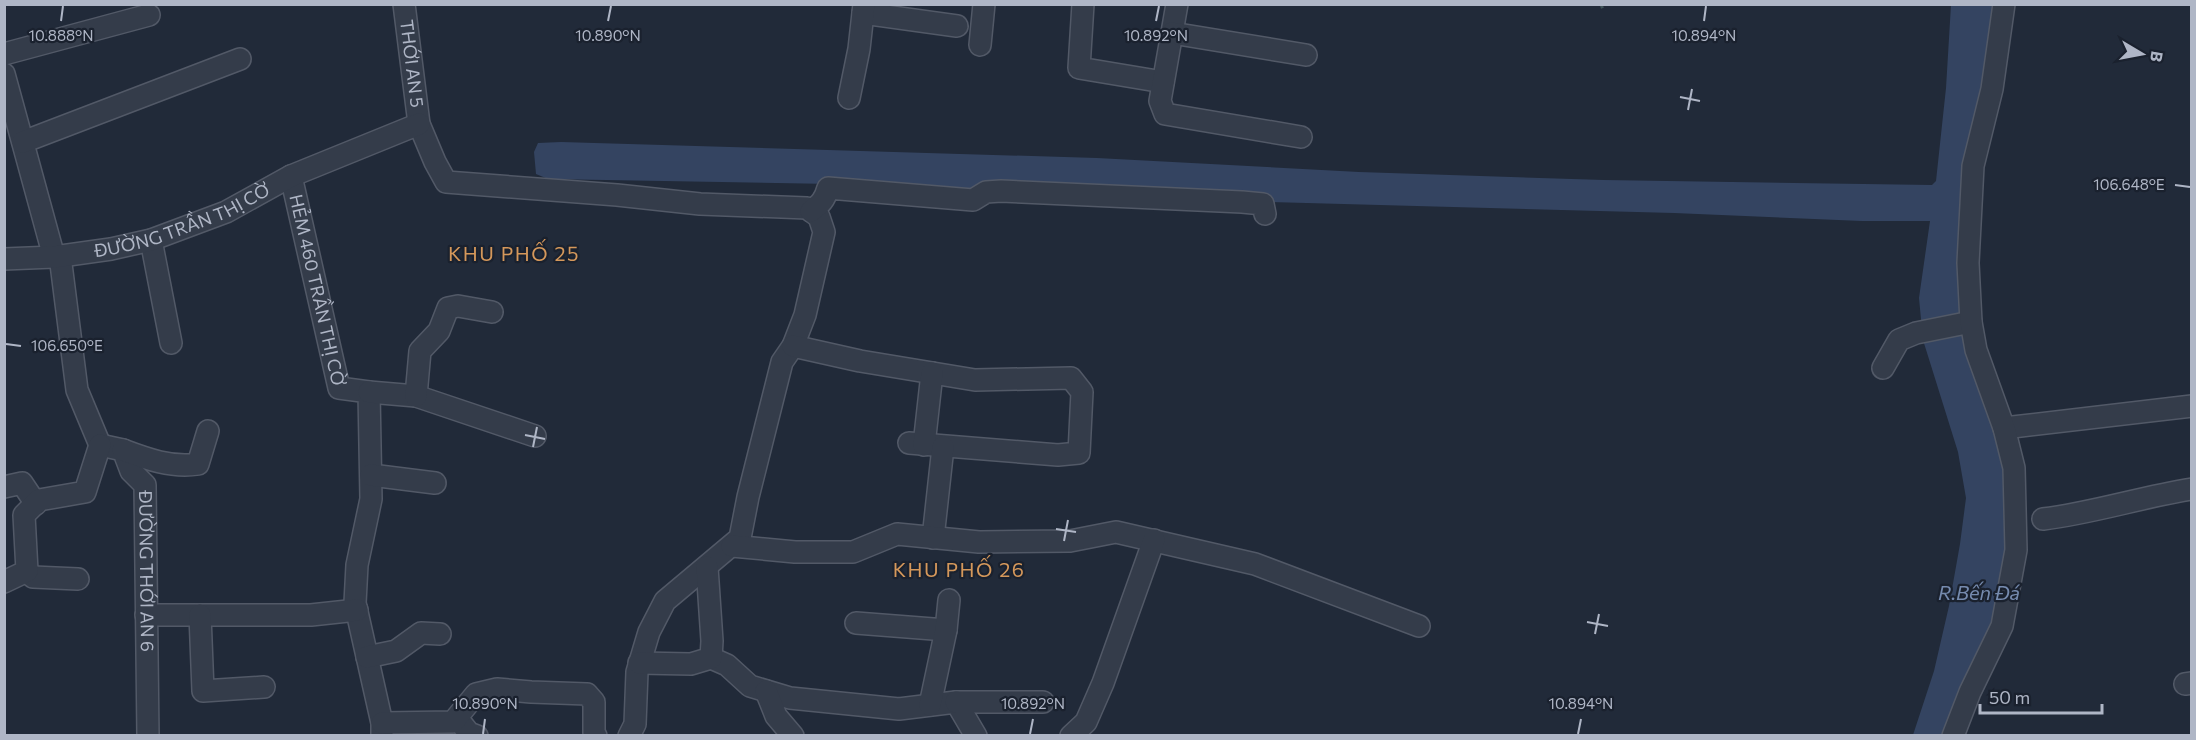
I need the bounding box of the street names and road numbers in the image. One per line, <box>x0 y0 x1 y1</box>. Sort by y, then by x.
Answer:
street label: THỚI AN 5 <box>396 18 429 109</box>
street label: ĐƯỜNG TRẦN THỊ CỜ <box>92 178 273 261</box>
street label: HẺM 460 TRẦN THỊ CỜ <box>285 192 350 388</box>
street label: ĐƯỜNG THỚI AN 6 <box>135 489 159 652</box>

